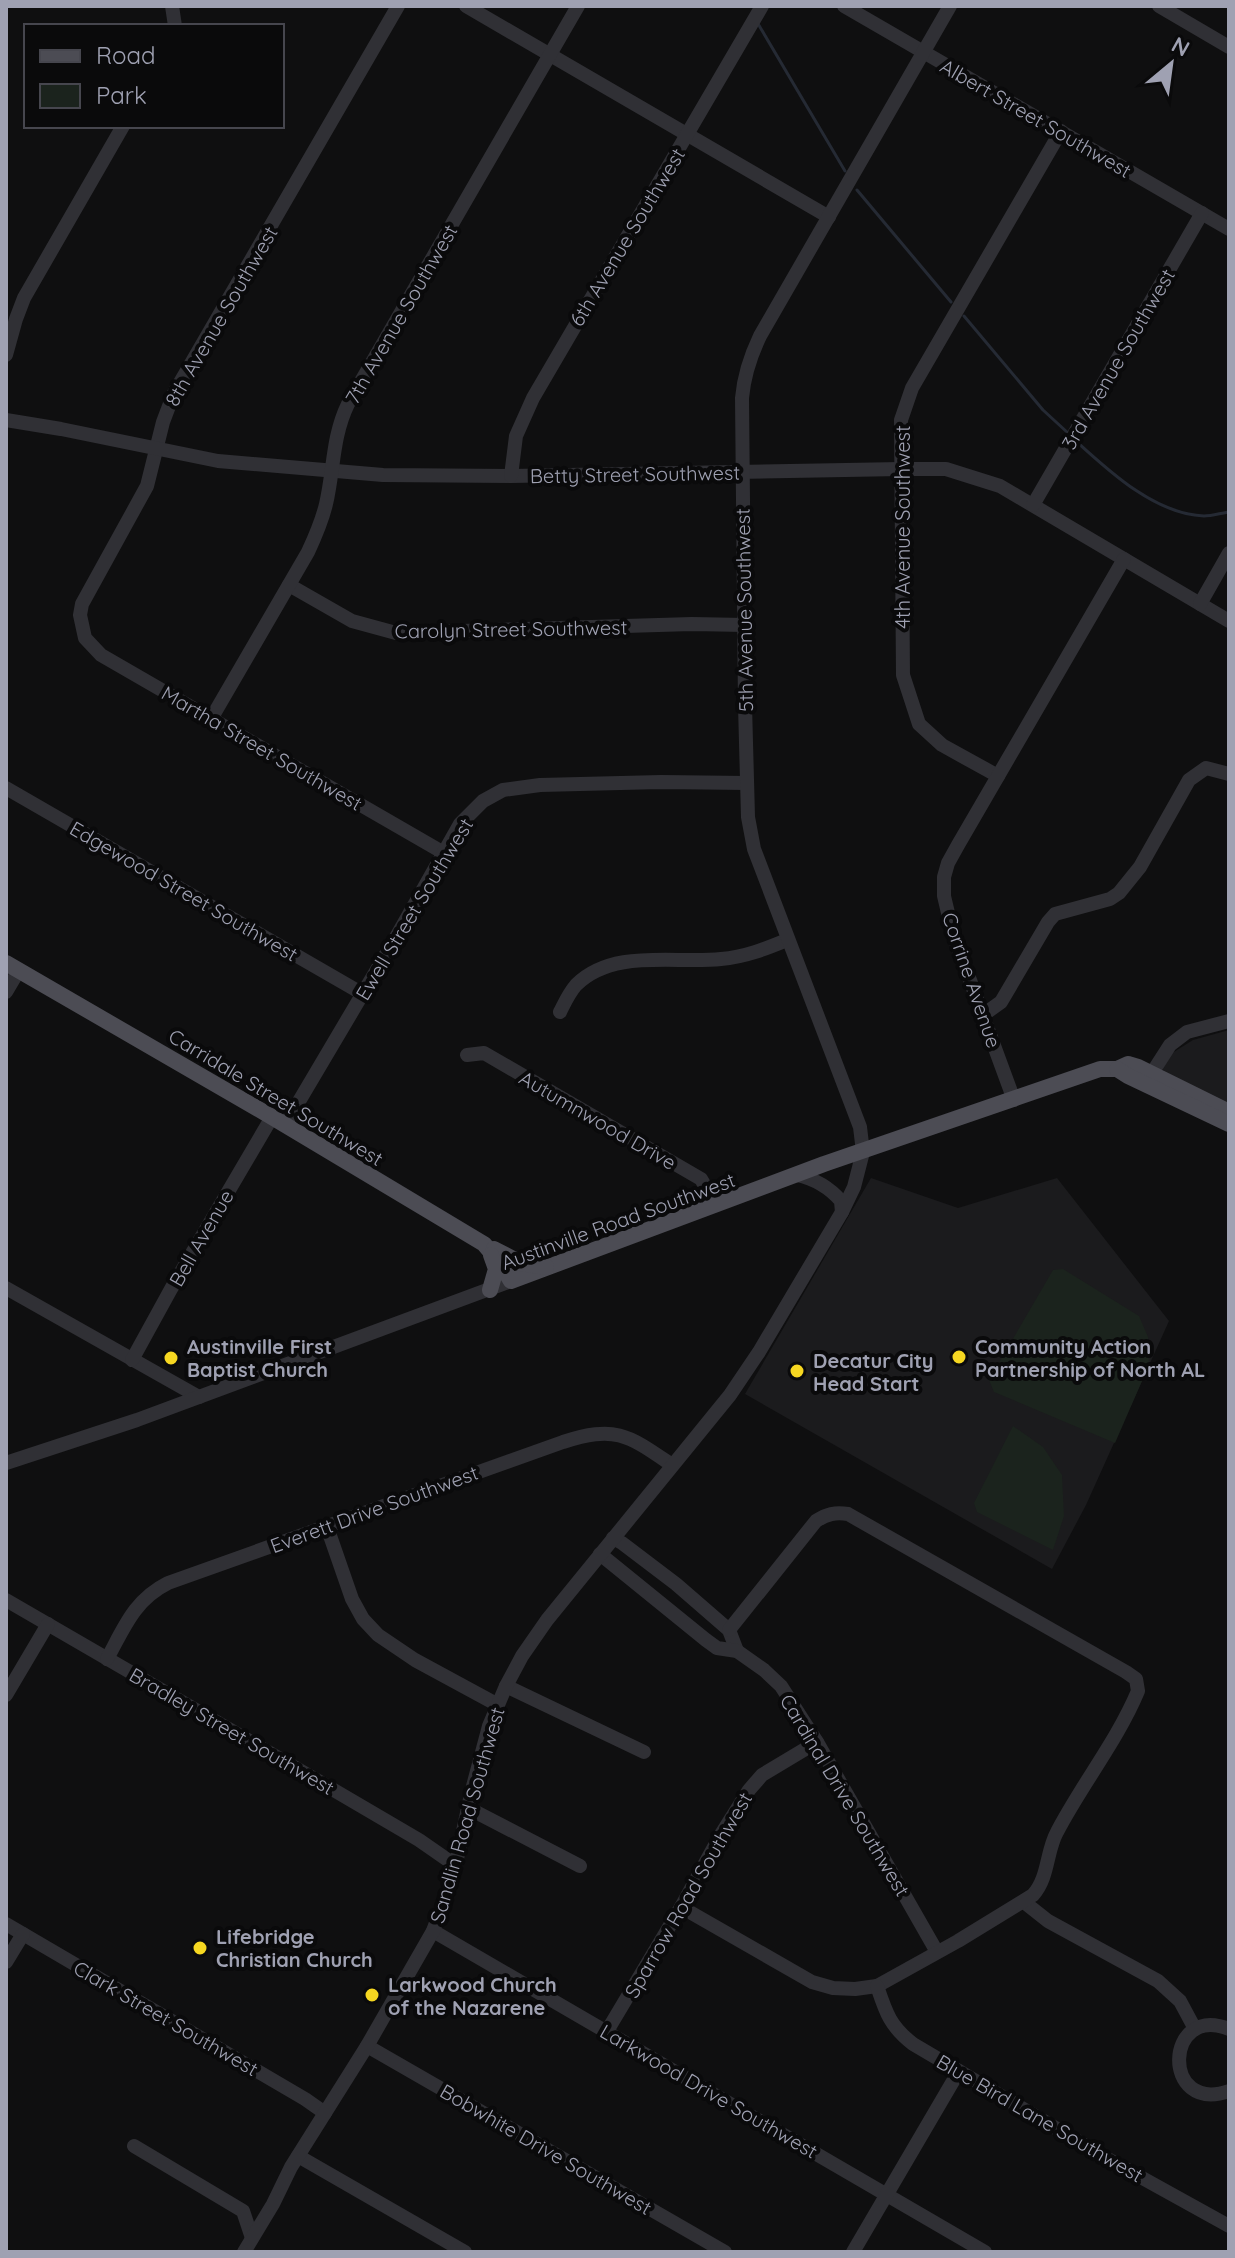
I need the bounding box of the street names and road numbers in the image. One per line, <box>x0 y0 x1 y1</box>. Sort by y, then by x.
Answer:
street label: Albert Street Southwest <box>936 53 1136 183</box>
street label: 6th Avenue Southwest <box>564 143 690 331</box>
street label: 7th Avenue Southwest <box>339 220 463 408</box>
street label: 8th Avenue Southwest <box>159 221 283 410</box>
street label: 3rd Avenue Southwest <box>1056 264 1180 454</box>
street label: 4th Avenue Southwest <box>890 425 915 629</box>
street label: Betty Street Southwest <box>530 460 740 488</box>
street label: 5th Avenue Southwest <box>730 508 758 712</box>
street label: Carolyn Street Southwest <box>394 614 628 644</box>
street label: Martha Street Southwest <box>157 680 367 816</box>
street label: Ewell Street Southwest <box>350 813 478 1005</box>
street label: Edgewood Street Southwest <box>66 815 303 967</box>
street label: Corrine Avenue <box>937 909 1007 1051</box>
street label: Carridale Street Southwest <box>164 1023 388 1171</box>
street label: Autumnwood Drive <box>515 1065 681 1175</box>
street label: Austinville Road Southwest <box>498 1167 739 1275</box>
street label: Bell Avenue <box>163 1185 239 1291</box>
street label: Everett Drive Southwest <box>267 1460 482 1558</box>
street label: Bradley Street Southwest <box>125 1662 339 1800</box>
street label: Cardinal Drive Southwest <box>775 1689 915 1901</box>
street label: Sandlin Road Southwest <box>424 1704 510 1926</box>
street label: Sparrow Road Southwest <box>619 1787 757 2002</box>
street label: Clark Street Southwest <box>69 1955 263 2081</box>
street label: Larkwood Drive Southwest <box>596 2018 822 2164</box>
street label: Blue Bird Lane Southwest <box>932 2049 1148 2187</box>
street label: Bobwhite Drive Southwest <box>436 2078 656 2220</box>

